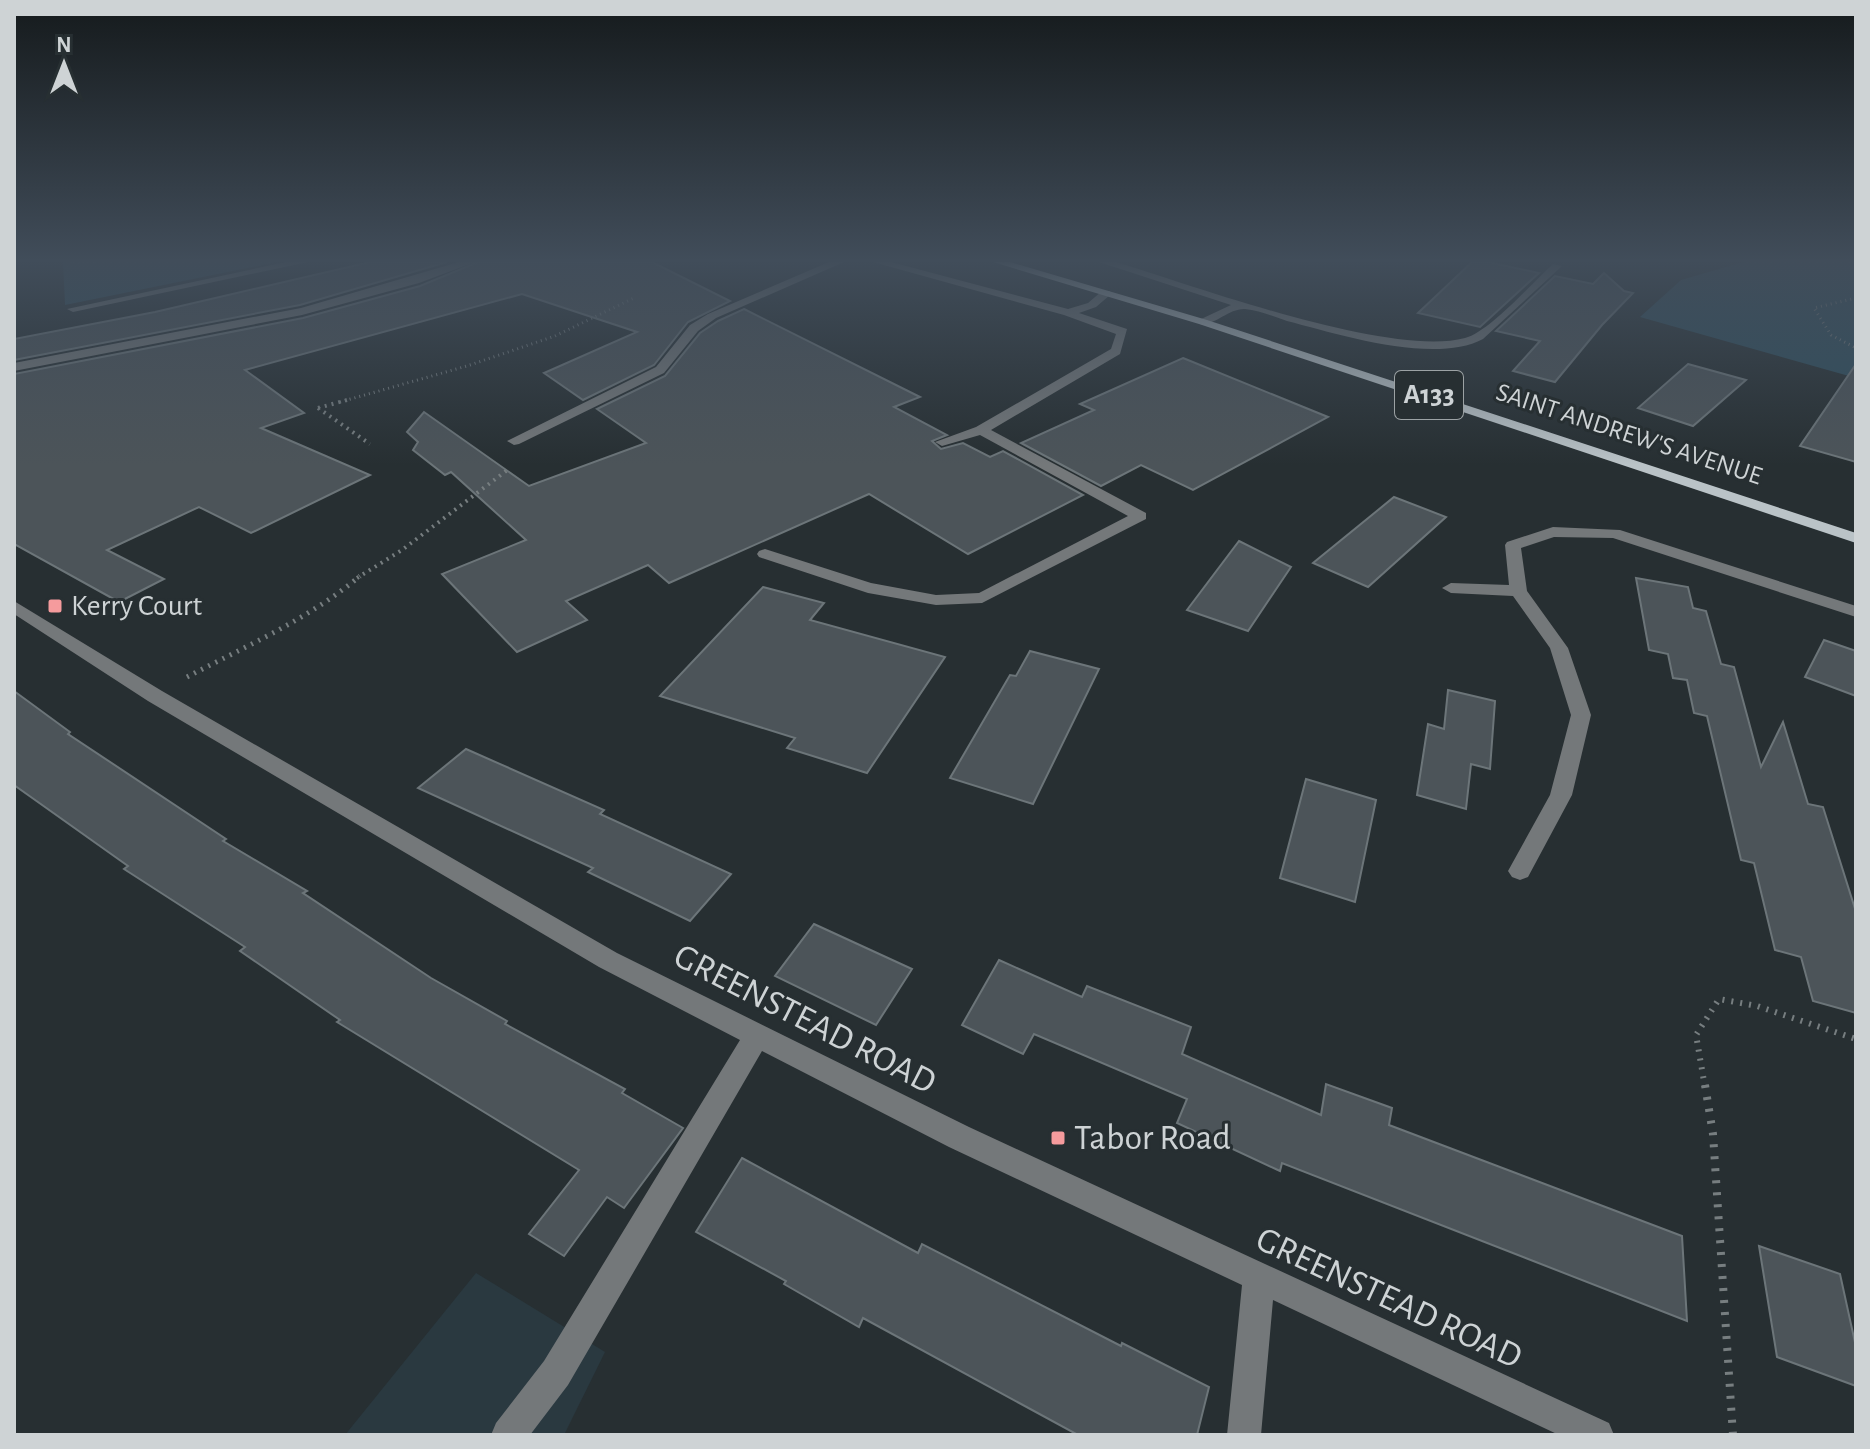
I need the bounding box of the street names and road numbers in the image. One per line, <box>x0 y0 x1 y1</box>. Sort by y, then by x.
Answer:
road number: A133 <box>1395 371 1463 419</box>
street label: SAINT ANDREW'S AVENUE <box>1493 379 1765 489</box>
street label: GREENSTEAD ROAD <box>668 938 942 1100</box>
street label: GREENSTEAD ROAD <box>1251 1221 1527 1375</box>

